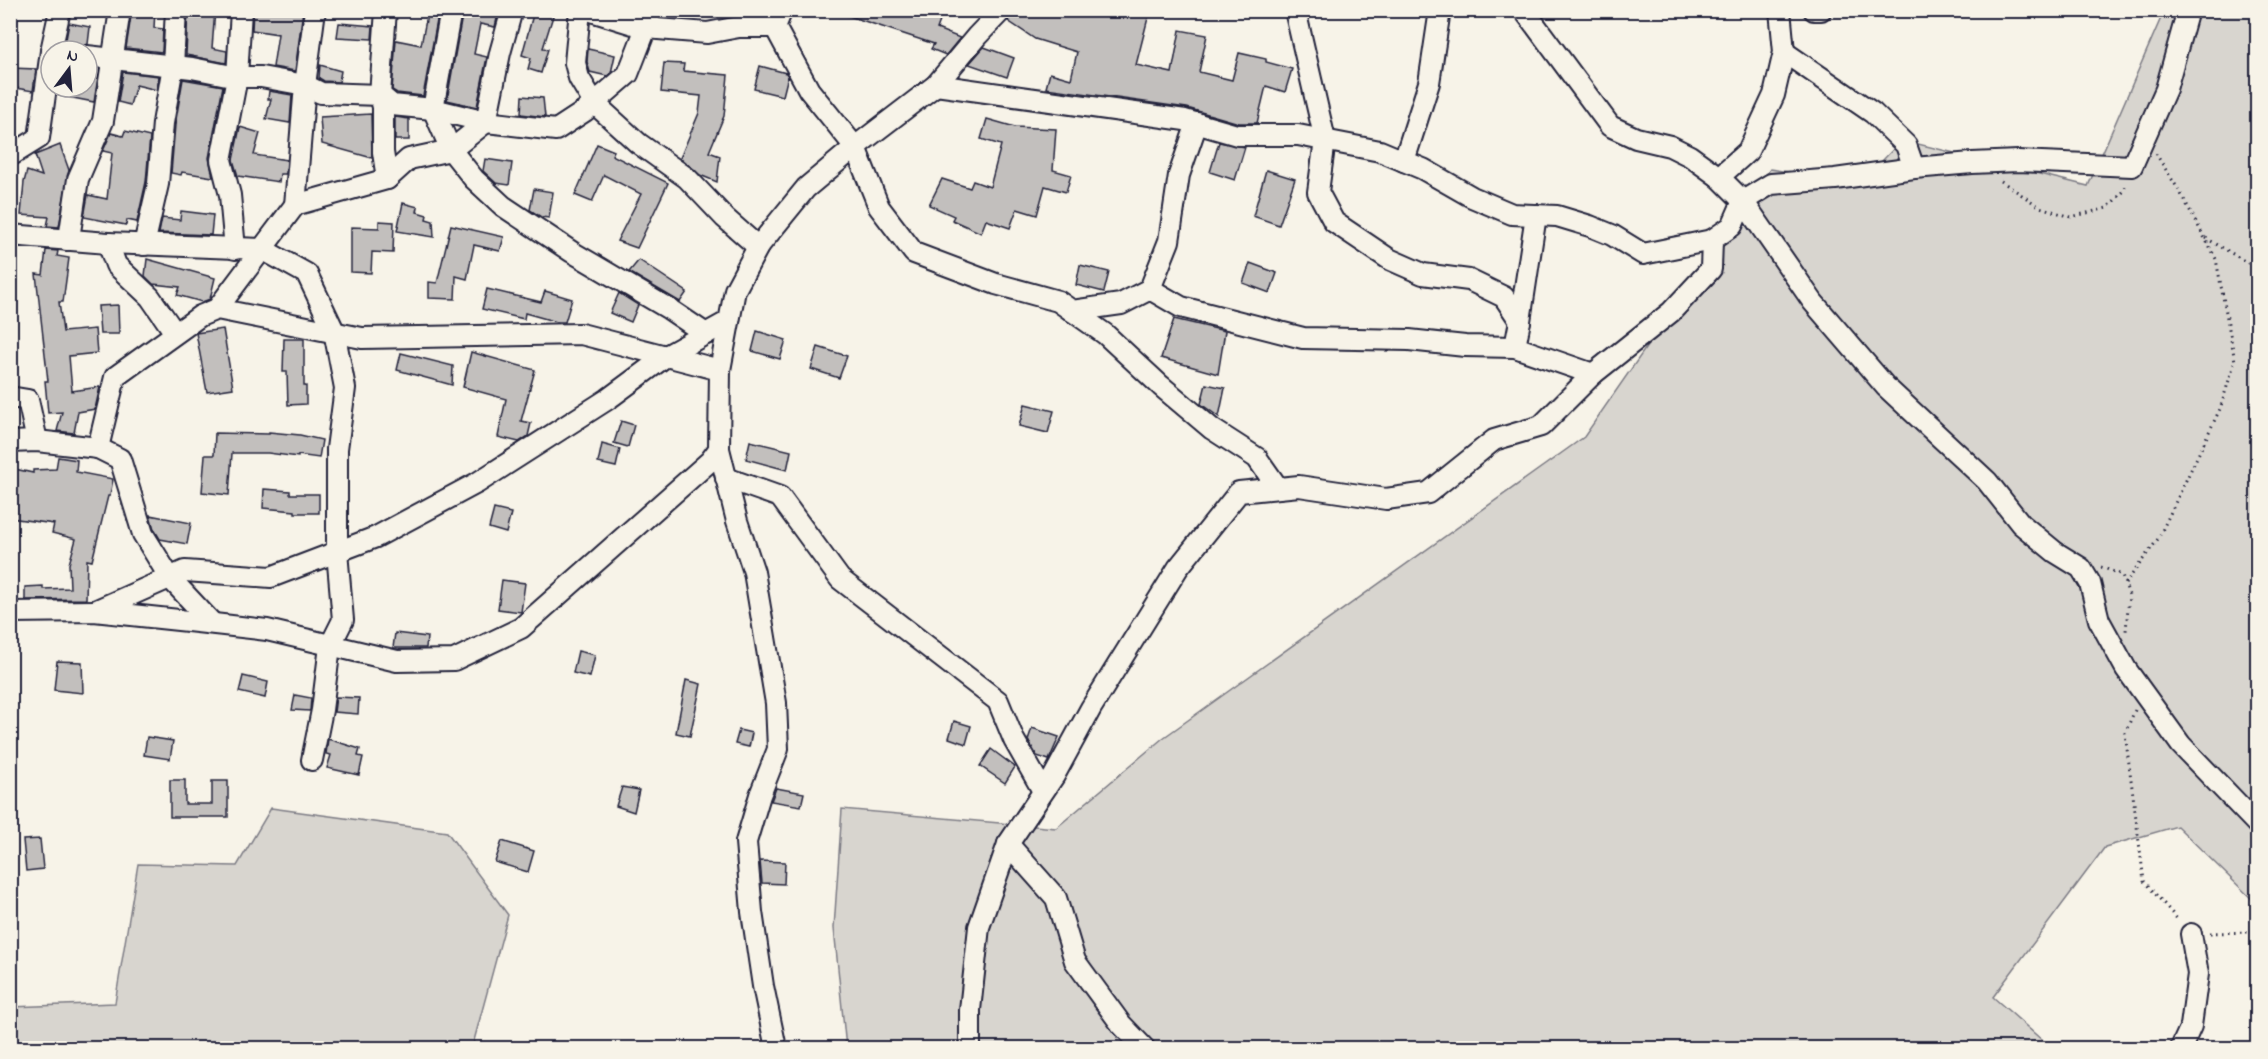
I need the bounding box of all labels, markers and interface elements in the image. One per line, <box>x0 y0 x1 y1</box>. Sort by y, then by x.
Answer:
north arrow <box>39 39 99 99</box>
text: N <box>64 43 81 70</box>

